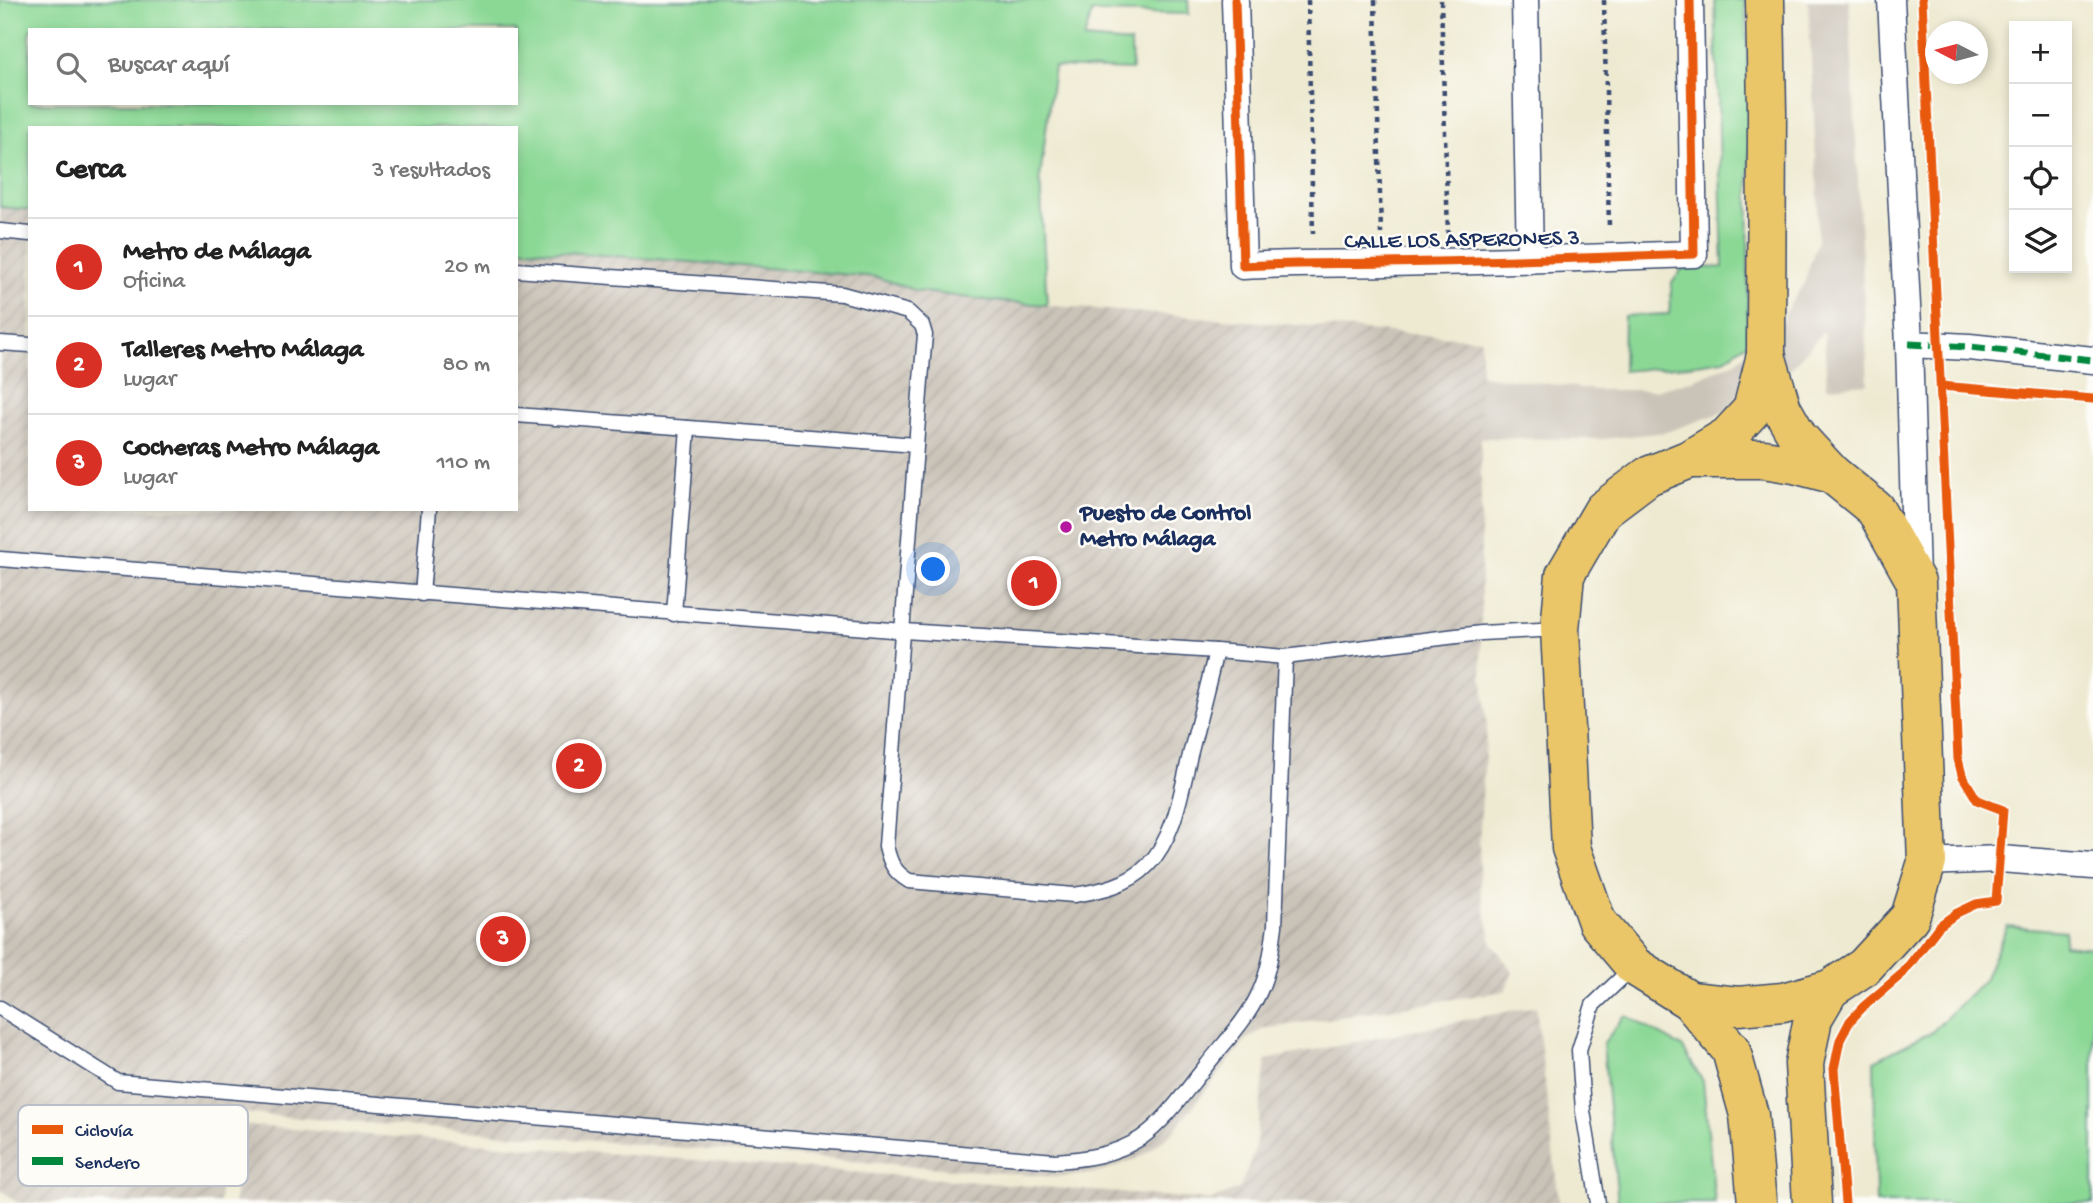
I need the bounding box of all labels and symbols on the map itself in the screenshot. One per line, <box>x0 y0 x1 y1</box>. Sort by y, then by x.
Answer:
north arrow <box>1925 21 1988 84</box>
street label: CALLE LOS ASPERONES 3 <box>1344 225 1580 257</box>
place label: Puesto de Control Metro Málaga <box>1078 501 1251 554</box>
marker: Puesto de Control Metro Málaga <box>1058 519 1074 535</box>
your location <box>916 552 950 586</box>
pin: 1 <box>1011 557 1057 609</box>
pin: 2 <box>556 740 602 792</box>
pin: 3 <box>480 913 526 965</box>
legend <box>18 1105 248 1186</box>
text: Ciclovía <box>75 1121 134 1144</box>
text: Sendero <box>75 1153 140 1176</box>

